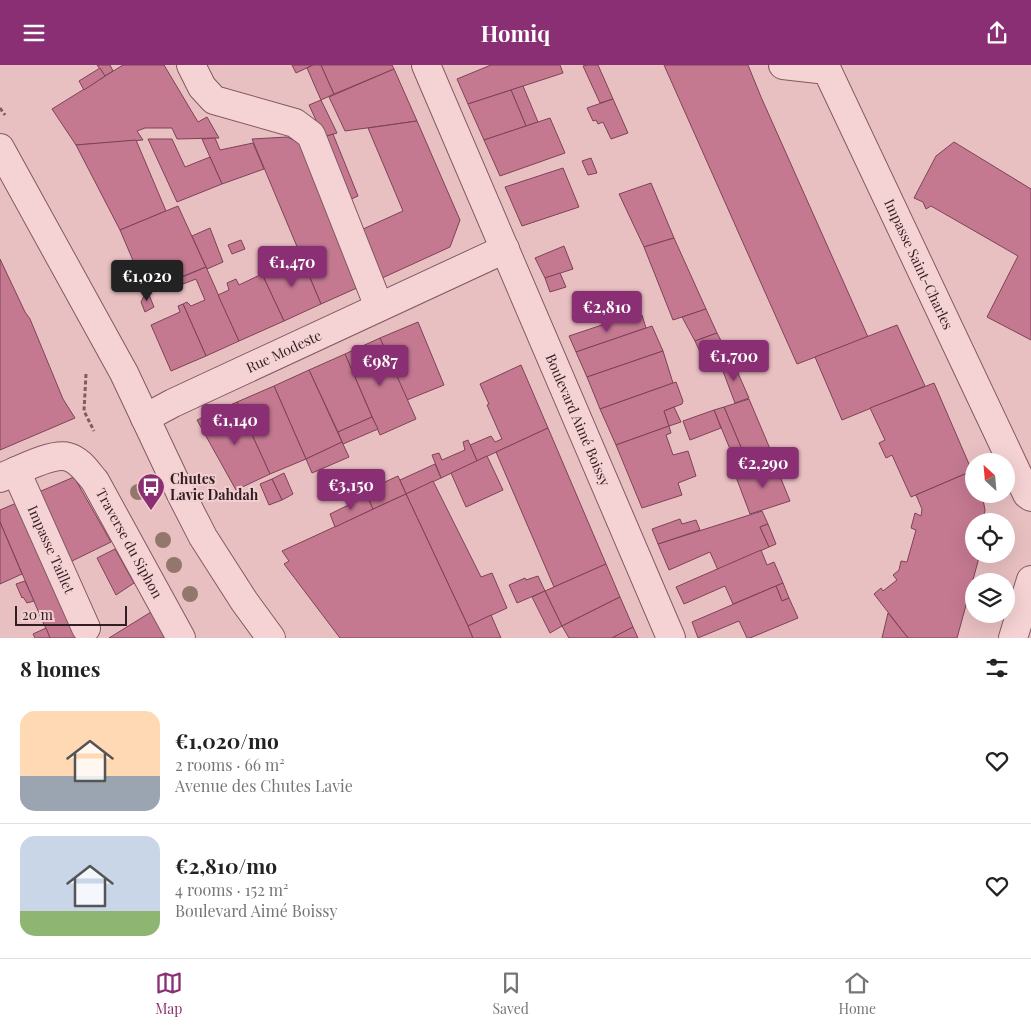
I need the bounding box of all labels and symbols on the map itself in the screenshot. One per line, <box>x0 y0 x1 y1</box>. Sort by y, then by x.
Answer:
street label: Impasse Saint-Charles <box>880 196 958 332</box>
pin: €1,470 <box>251 245 333 288</box>
pin: €1,020 <box>106 259 188 302</box>
pin: €2,810 <box>566 291 648 333</box>
street label: Rue Modeste <box>243 325 324 377</box>
pin: €1,700 <box>693 339 775 382</box>
pin: €987 <box>350 345 410 387</box>
street label: Boulevard Aimé Boissy <box>541 351 615 489</box>
pin: €1,140 <box>194 403 276 446</box>
pin: €2,290 <box>722 447 804 489</box>
north arrow <box>965 453 1015 503</box>
place label: Chutes Lavie Dahdah <box>170 469 259 504</box>
pin: €3,150 <box>310 469 392 511</box>
bus stop icon: Chutes Lavie Dahdah <box>136 472 166 511</box>
street label: Traverse du Siphon <box>92 485 168 602</box>
street label: Impasse Taillet <box>24 502 80 597</box>
scale bar <box>15 603 128 626</box>

